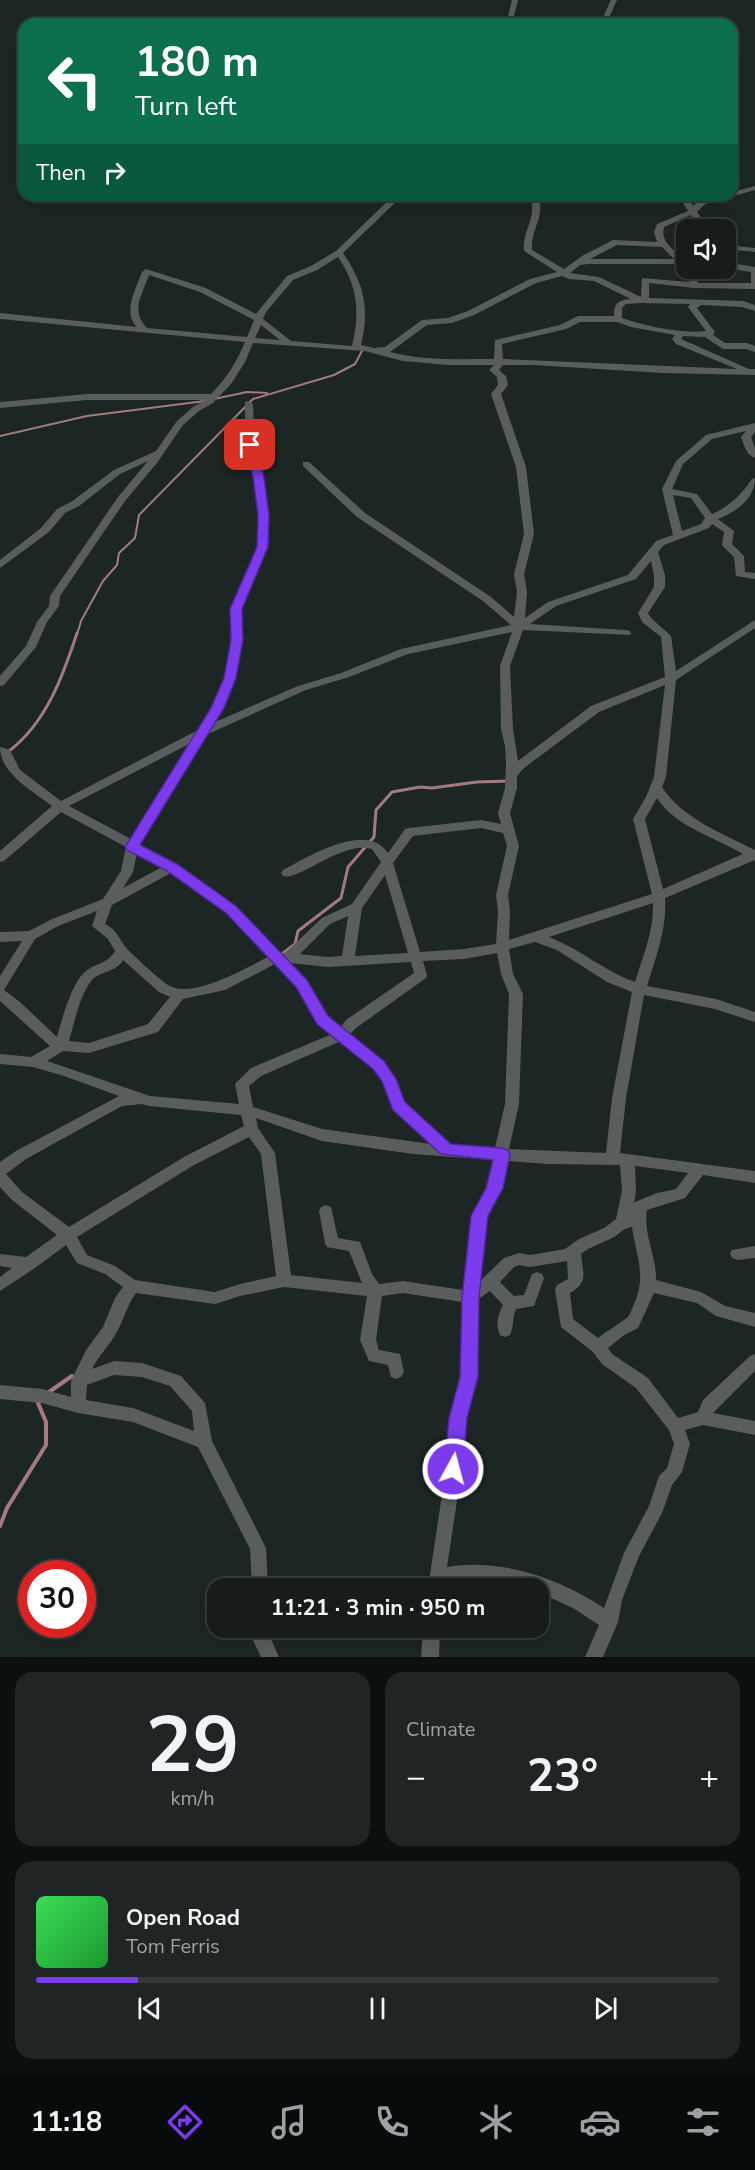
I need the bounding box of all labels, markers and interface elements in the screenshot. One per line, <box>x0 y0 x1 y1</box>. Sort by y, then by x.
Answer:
text: 180 m <box>135 34 259 91</box>
icon: left <box>36 42 114 120</box>
text: Turn left <box>135 88 236 125</box>
icon: right <box>98 156 131 189</box>
text: Then <box>36 158 86 188</box>
map controls <box>676 219 736 279</box>
button: sound <box>676 219 736 279</box>
pin <box>224 419 275 470</box>
icon: arrive <box>233 428 266 461</box>
position arrow <box>421 1437 485 1501</box>
speed limit sign: 30 <box>18 1560 96 1638</box>
text: 11:21 · 3 min · 950 m <box>271 1593 485 1623</box>
text: 29 <box>146 1692 239 1799</box>
text: Climate <box>406 1716 475 1743</box>
text: 23° <box>527 1746 598 1807</box>
text: − <box>406 1755 426 1800</box>
text: + <box>699 1755 719 1800</box>
text: km/h <box>170 1785 215 1812</box>
text: Open Road <box>126 1903 240 1933</box>
text: Tom Ferris <box>126 1933 220 1960</box>
icon: previous <box>133 1992 166 2025</box>
icon: pause <box>361 1992 394 2025</box>
icon: next <box>589 1992 622 2025</box>
icon: directions <box>164 2101 206 2143</box>
icon: music <box>268 2101 310 2143</box>
icon: phone <box>371 2101 413 2143</box>
icon: climate <box>475 2101 517 2143</box>
icon: car <box>579 2101 621 2143</box>
icon: filters <box>682 2101 724 2143</box>
text: 11:18 <box>31 2104 102 2141</box>

